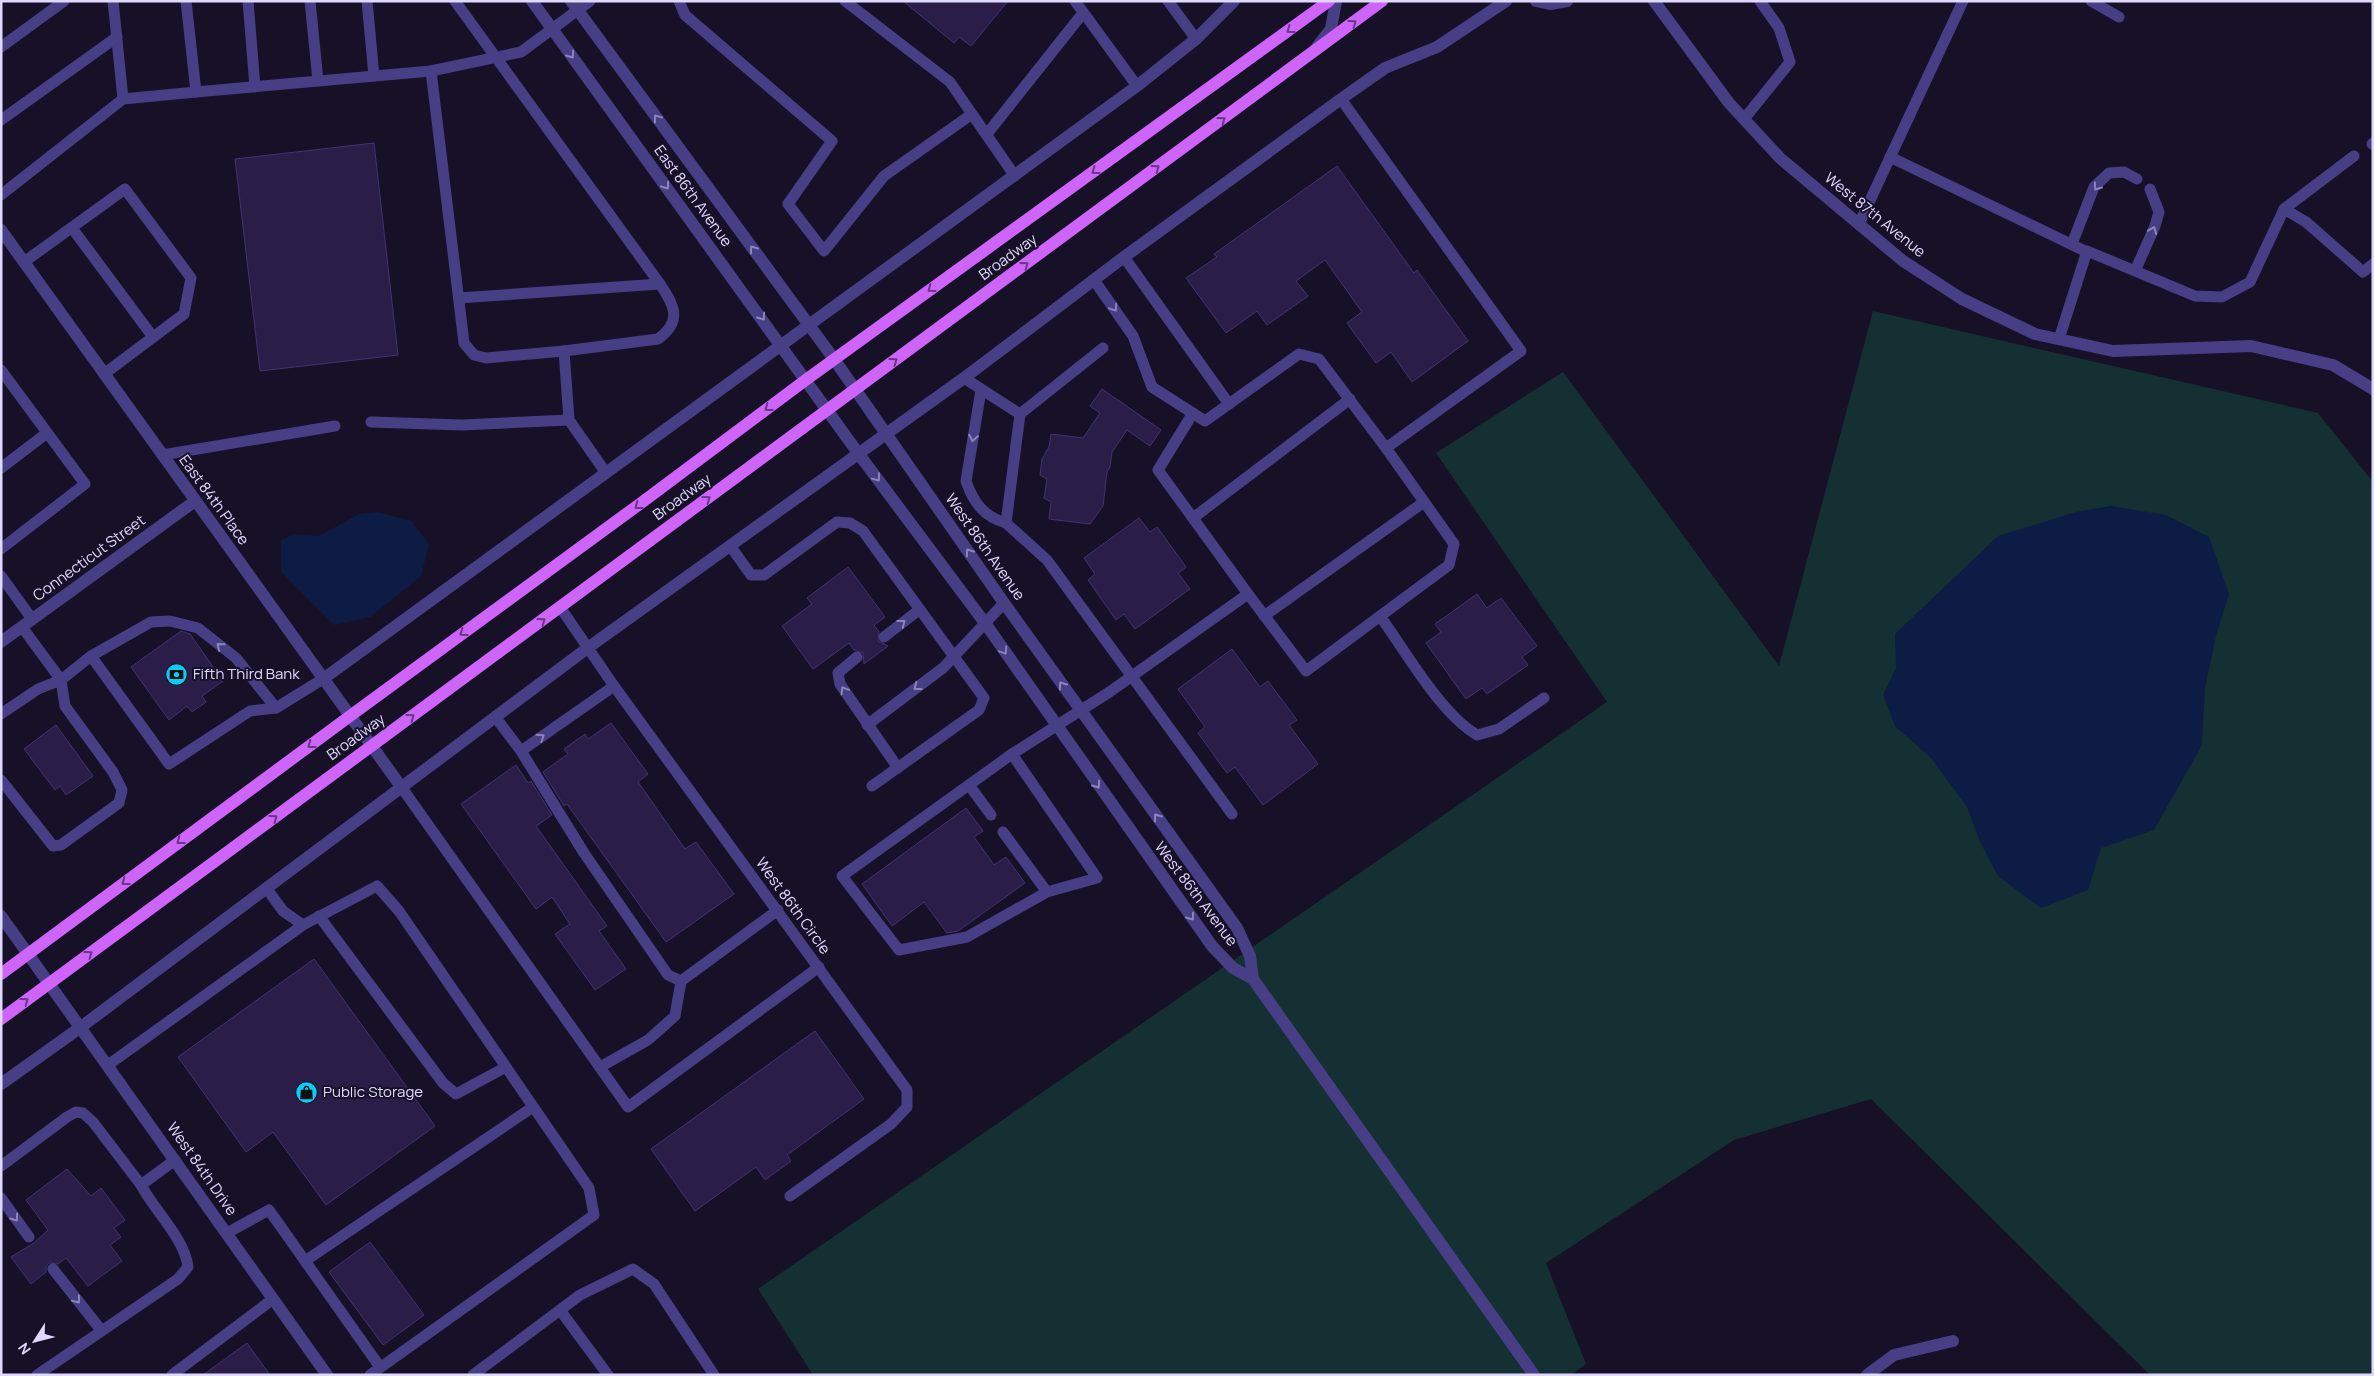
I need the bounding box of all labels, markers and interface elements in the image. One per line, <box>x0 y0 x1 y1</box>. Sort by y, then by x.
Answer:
one-way arrow <box>1347 20 1357 29</box>
one-way arrow <box>1286 24 1296 33</box>
one-way arrow <box>565 49 574 59</box>
one-way arrow <box>654 114 663 124</box>
one-way arrow <box>1216 117 1225 125</box>
street label: East 86th Avenue <box>649 141 738 251</box>
one-way arrow <box>1091 165 1101 174</box>
one-way arrow <box>1150 165 1160 174</box>
street label: West 87th Avenue <box>1820 167 1930 262</box>
one-way arrow <box>661 180 669 189</box>
one-way arrow <box>2094 181 2103 191</box>
one-way arrow <box>2147 227 2157 235</box>
street label: Broadway <box>974 228 1041 285</box>
one-way arrow <box>750 246 759 255</box>
one-way arrow <box>1019 262 1028 270</box>
one-way arrow <box>927 283 937 292</box>
one-way arrow <box>1107 303 1117 312</box>
one-way arrow <box>756 312 765 321</box>
one-way arrow <box>888 358 898 367</box>
one-way arrow <box>765 403 774 411</box>
one-way arrow <box>969 433 979 442</box>
street label: East 84th Place <box>174 450 254 549</box>
street label: Broadway <box>648 468 715 525</box>
one-way arrow <box>871 472 880 482</box>
street label: West 86th Avenue <box>941 489 1030 605</box>
one-way arrow <box>701 496 711 505</box>
one-way arrow <box>634 500 644 509</box>
street label: Connecticut Street <box>28 510 149 606</box>
one-way arrow <box>966 548 975 558</box>
one-way arrow <box>536 618 545 626</box>
one-way arrow <box>896 620 905 629</box>
one-way arrow <box>459 627 469 636</box>
one-way arrow <box>217 642 226 651</box>
one-way arrow <box>998 645 1007 655</box>
bank icon: Fifth Third Bank <box>165 662 189 686</box>
place label: Fifth Third Bank <box>193 663 300 684</box>
one-way arrow <box>1059 681 1068 691</box>
one-way arrow <box>914 682 923 690</box>
one-way arrow <box>840 686 850 695</box>
street label: Broadway <box>322 708 389 765</box>
one-way arrow <box>405 714 415 723</box>
one-way arrow <box>535 734 545 743</box>
one-way arrow <box>308 739 317 747</box>
one-way arrow <box>1091 779 1100 788</box>
one-way arrow <box>1154 813 1163 823</box>
one-way arrow <box>268 815 278 824</box>
one-way arrow <box>177 836 186 844</box>
street label: West 86th Avenue <box>1150 837 1243 951</box>
street label: West 86th Circle <box>751 853 836 958</box>
one-way arrow <box>122 877 131 885</box>
one-way arrow <box>1185 911 1194 921</box>
one-way arrow <box>83 952 92 960</box>
one-way arrow <box>20 998 29 1007</box>
shop icon: Public Storage <box>295 1080 319 1104</box>
place label: Public Storage <box>323 1081 423 1102</box>
street label: West 84th Drive <box>162 1118 242 1220</box>
one-way arrow <box>9 1212 18 1221</box>
one-way arrow <box>72 1294 80 1303</box>
north arrow <box>10 1316 60 1366</box>
text: N <box>13 1339 35 1359</box>

